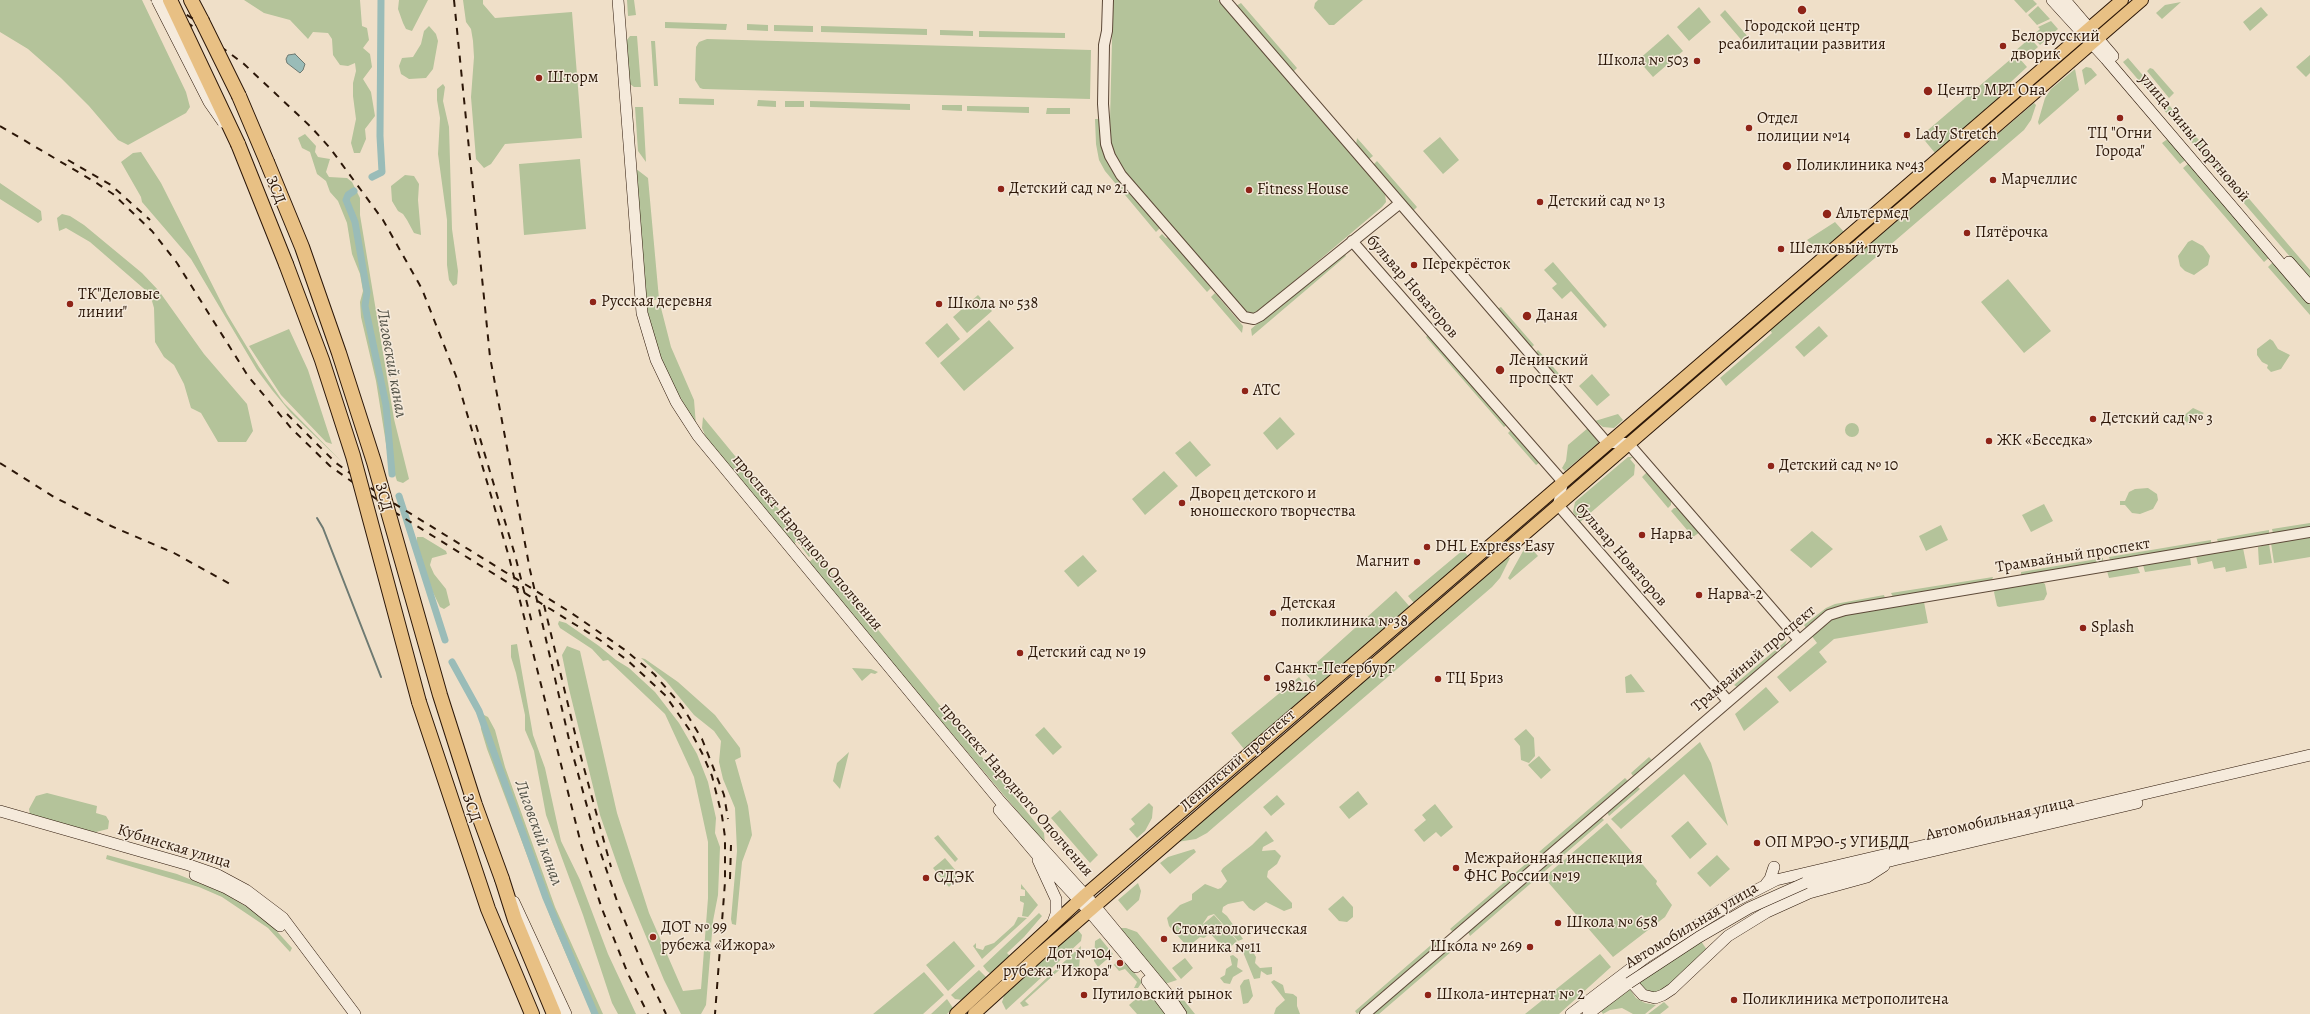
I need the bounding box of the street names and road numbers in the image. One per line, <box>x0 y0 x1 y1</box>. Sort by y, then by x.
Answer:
street label: улица Зины Портновой <box>2135 70 2253 206</box>
street label: ЗСД <box>261 173 289 207</box>
street label: бульвар Новаторов <box>1362 231 1462 343</box>
street label: проспект Народного Ополчения <box>728 451 886 635</box>
street label: ЗСД <box>370 481 396 513</box>
street label: бульвар Новаторов <box>1571 499 1671 611</box>
street label: Трамвайный проспект <box>1994 534 2152 578</box>
street label: Трамвайный проспект <box>1688 602 1820 716</box>
street label: проспект Народного Ополчения <box>935 699 1097 881</box>
street label: Ленинский проспект <box>1176 706 1300 816</box>
street label: ЗСД <box>457 791 485 825</box>
street label: Автомобильная улица <box>1924 793 2076 845</box>
street label: Кубинская улица <box>115 821 233 873</box>
street label: Автомобильная улица <box>1622 879 1762 973</box>

